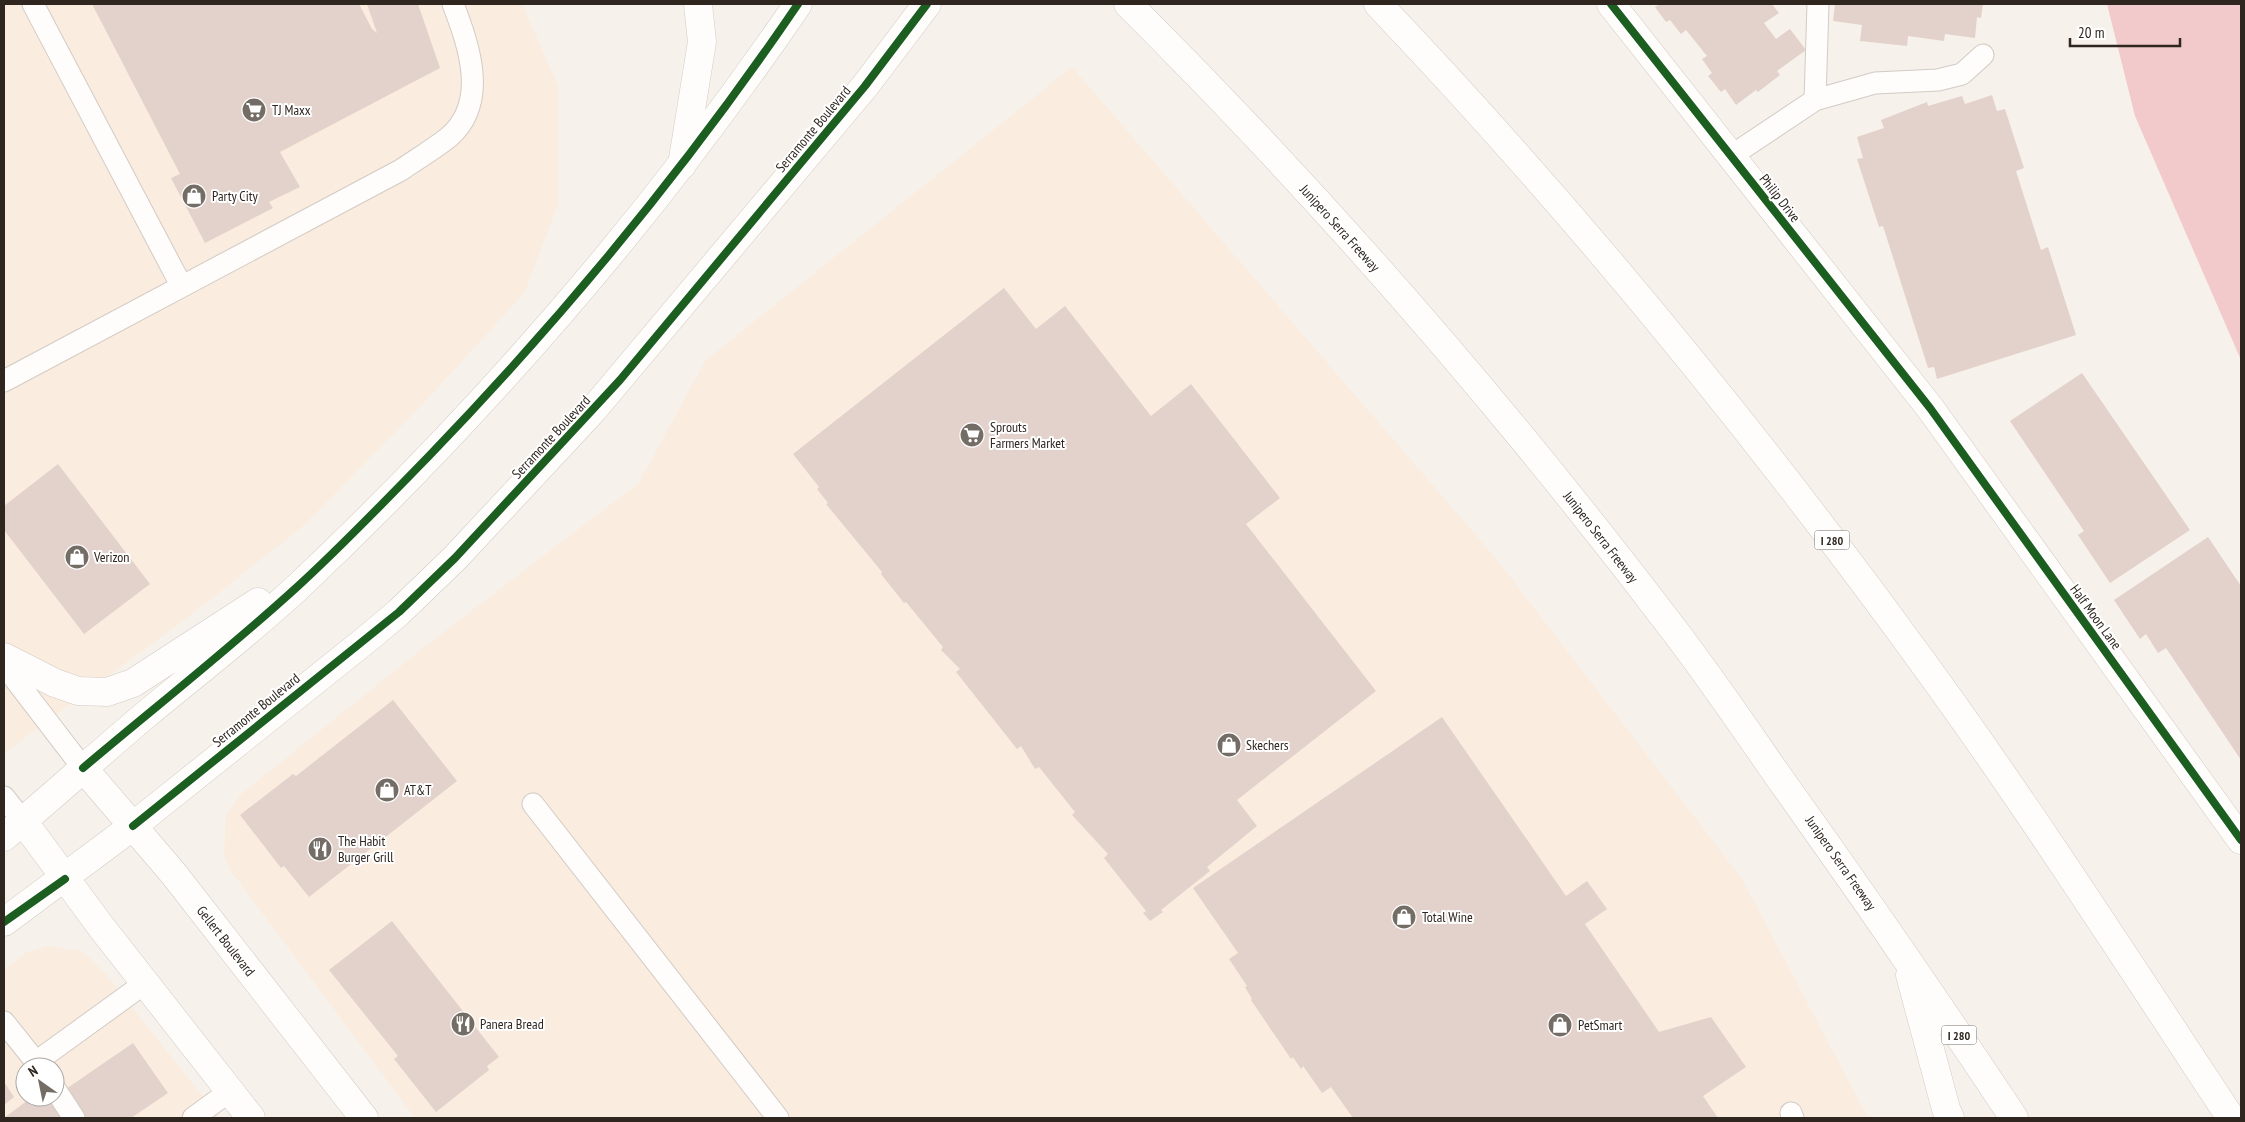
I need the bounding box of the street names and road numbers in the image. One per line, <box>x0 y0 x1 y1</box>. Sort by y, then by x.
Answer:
street label: Serramonte Boulevard <box>772 82 854 176</box>
street label: Philip Drive <box>1756 170 1805 226</box>
street label: Junipero Serra Freeway <box>1295 180 1384 276</box>
street label: Serramonte Boulevard <box>508 392 594 482</box>
street label: Junipero Serra Freeway <box>1559 487 1643 587</box>
road number: I 280 <box>1814 530 1850 550</box>
street label: Half Moon Lane <box>2066 581 2126 653</box>
street label: Serramonte Boulevard <box>209 669 303 751</box>
street label: Junipero Serra Freeway <box>1801 811 1881 914</box>
street label: Gellert Boulevard <box>193 902 259 980</box>
road number: I 280 <box>1942 1026 1976 1044</box>

